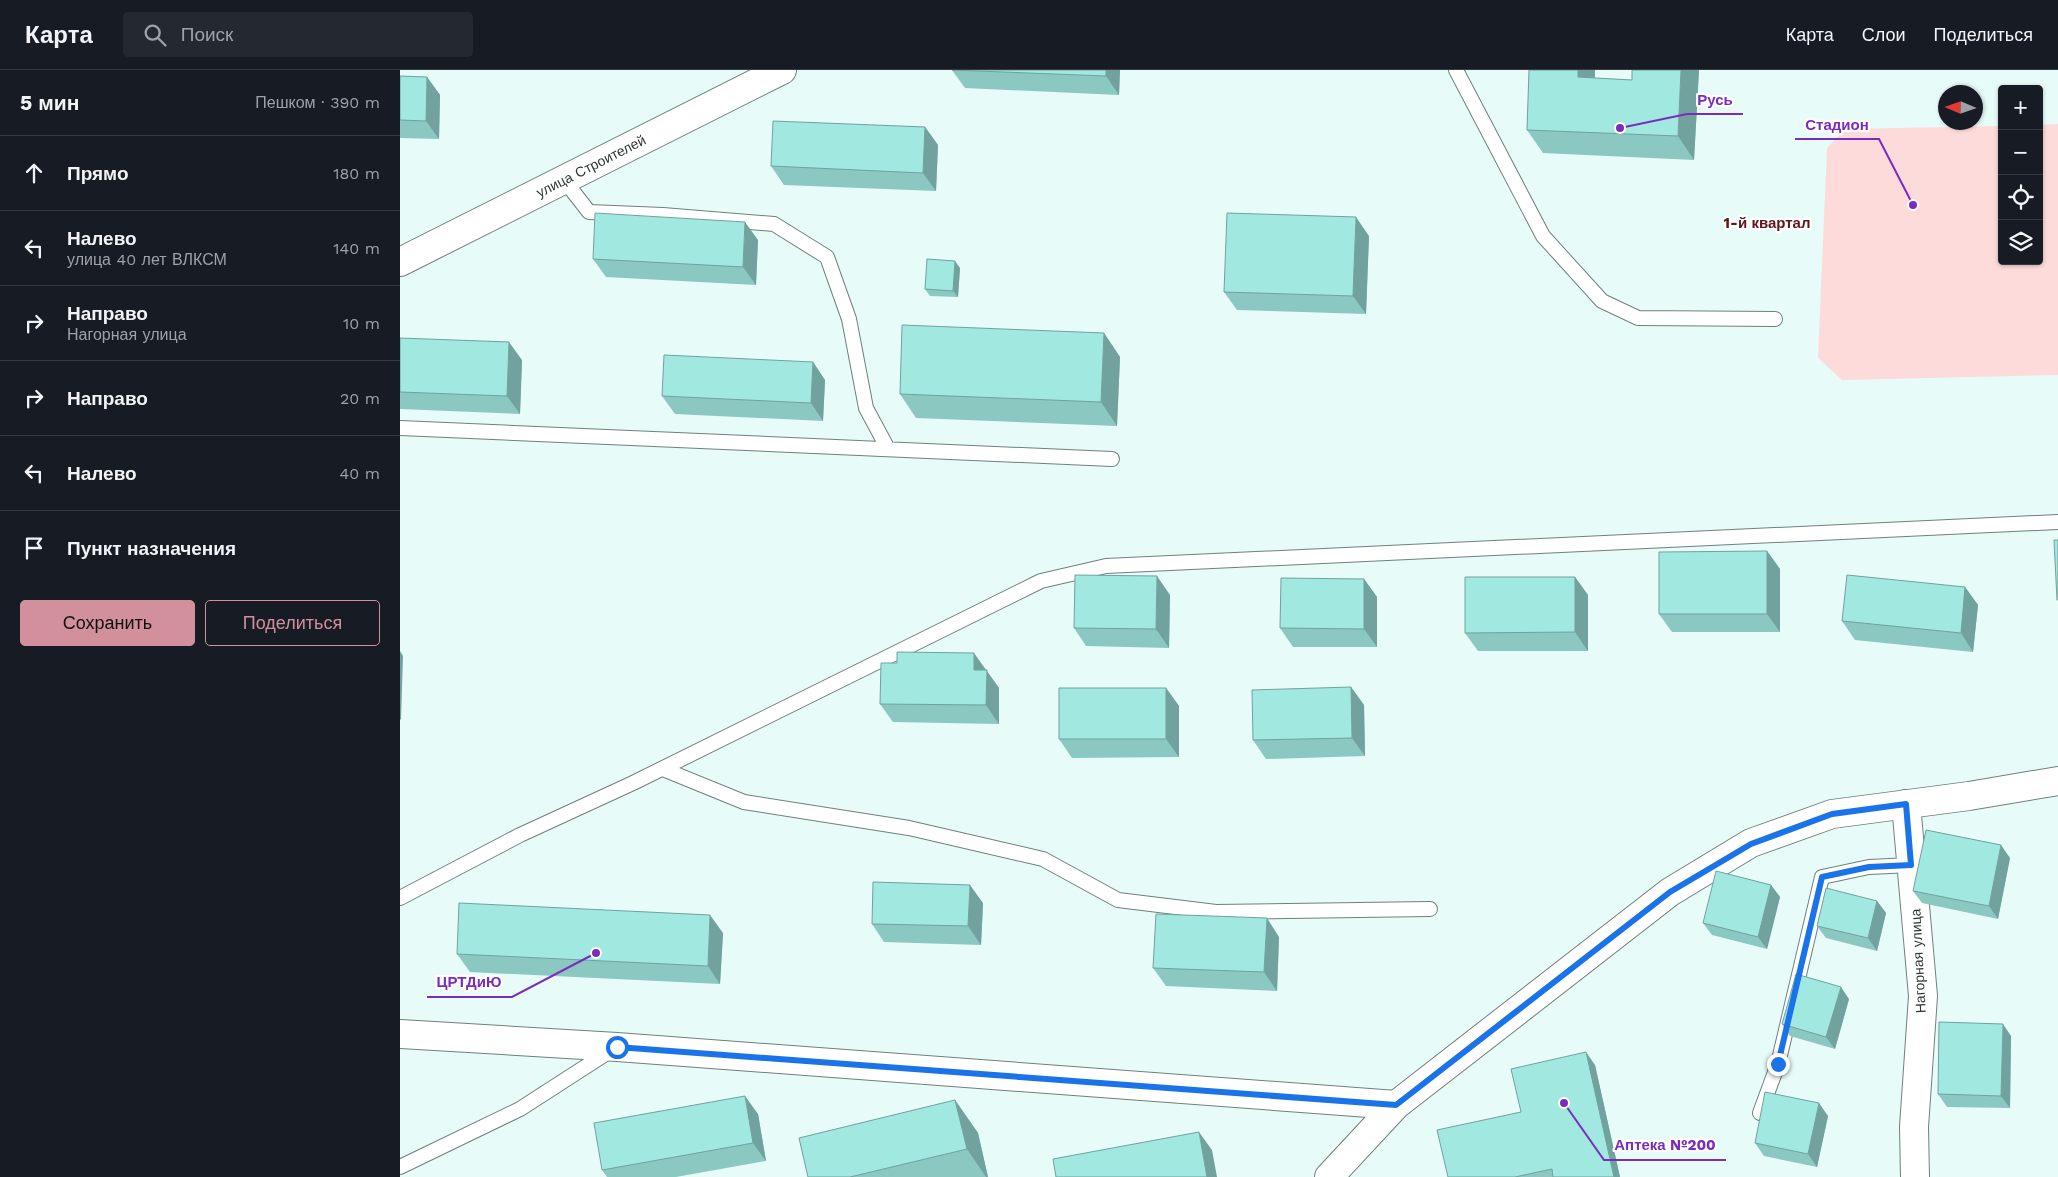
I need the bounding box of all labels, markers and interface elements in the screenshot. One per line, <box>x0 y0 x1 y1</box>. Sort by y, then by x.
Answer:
search box <box>123 12 473 57</box>
text: Карта <box>25 21 93 49</box>
icon: search <box>141 21 169 49</box>
text: Поиск <box>181 23 233 46</box>
text: Карта <box>1786 24 1834 45</box>
text: Слои <box>1862 24 1906 45</box>
text: Поделиться <box>1934 24 2033 45</box>
callout: Русь <box>1687 84 1743 114</box>
north arrow <box>1938 85 1983 130</box>
map controls <box>1998 85 2043 265</box>
button: + <box>1998 85 2043 130</box>
text: 5 мин <box>20 90 79 115</box>
text: Русь <box>1697 91 1733 109</box>
text: Пешком · 390 m <box>255 93 380 112</box>
callout: Стадион <box>1795 109 1879 139</box>
text: Стадион <box>1805 116 1869 134</box>
button: − <box>1998 130 2043 175</box>
street label: улица Строителей <box>534 132 648 200</box>
icon: ahead <box>20 159 48 187</box>
text: Прямо <box>67 162 129 185</box>
text: 180 m <box>333 164 380 183</box>
button: locate <box>1998 175 2043 220</box>
district label: 1-й квартал <box>1724 214 1810 232</box>
button: layers <box>1998 220 2043 265</box>
text: Налево <box>67 227 137 250</box>
icon: left <box>20 234 48 262</box>
text: 140 m <box>333 239 380 258</box>
text: улица 40 лет ВЛКСМ <box>67 250 227 269</box>
text: Направо <box>67 302 148 325</box>
icon: right <box>20 309 48 337</box>
text: 10 m <box>343 314 380 333</box>
text: Нагорная улица <box>67 325 187 344</box>
icon: right <box>20 384 48 412</box>
text: Направо <box>67 387 148 410</box>
text: 20 m <box>340 389 380 408</box>
icon: left <box>20 459 48 487</box>
text: Налево <box>67 462 137 485</box>
text: 40 m <box>340 464 380 483</box>
icon: arrive <box>20 534 48 562</box>
text: Пункт назначения <box>67 537 236 560</box>
button: Сохранить <box>20 600 195 646</box>
button: Поделиться <box>205 600 380 646</box>
street label: Нагорная улица <box>1907 908 1929 1014</box>
callout: ЦРТДиЮ <box>427 967 512 997</box>
text: ЦРТДиЮ <box>437 973 501 991</box>
route start <box>606 1036 629 1059</box>
route end <box>1767 1053 1790 1076</box>
callout: Аптека №200 <box>1604 1130 1726 1160</box>
text: Аптека №200 <box>1614 1136 1716 1154</box>

